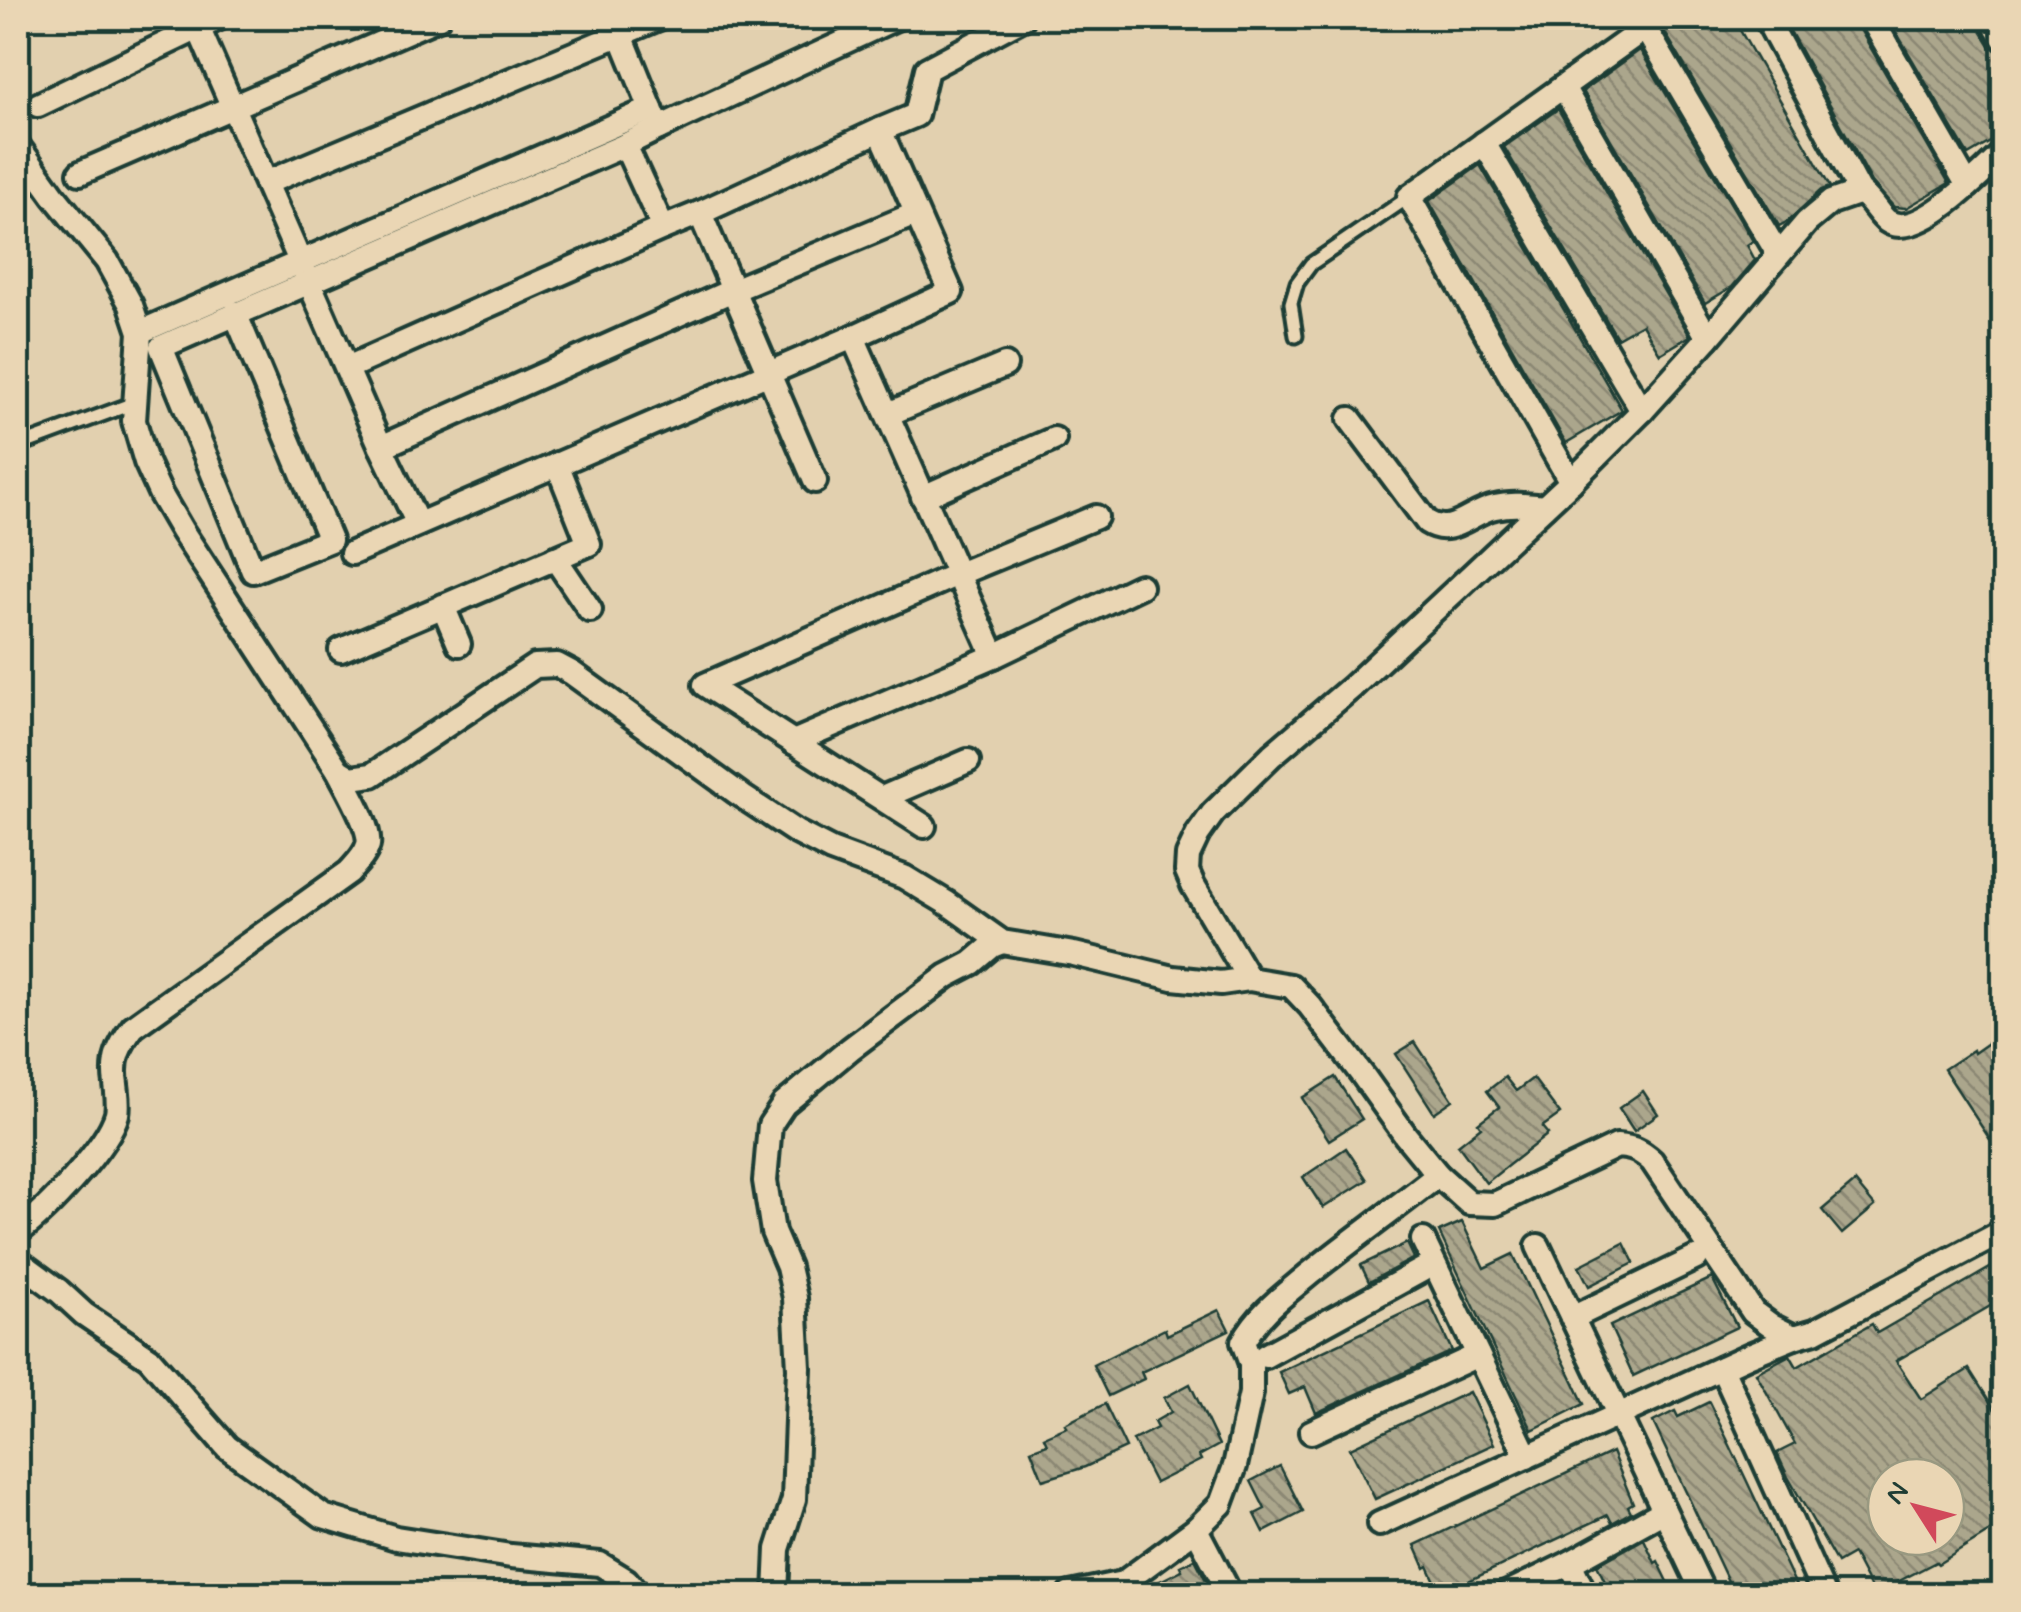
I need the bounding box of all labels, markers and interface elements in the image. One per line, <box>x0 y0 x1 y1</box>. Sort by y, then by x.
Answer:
north arrow <box>1866 1457 1966 1557</box>
text: N <box>1877 1475 1918 1512</box>

